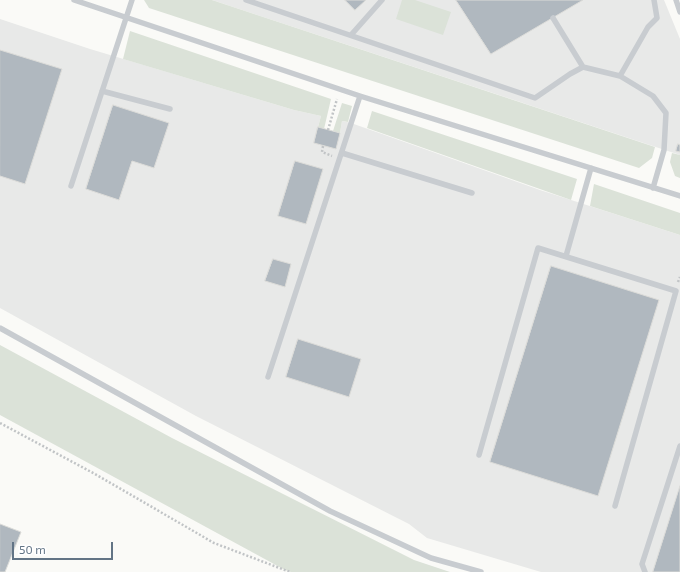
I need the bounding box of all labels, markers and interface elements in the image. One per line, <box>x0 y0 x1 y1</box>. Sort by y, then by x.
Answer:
scale bar <box>14 534 115 560</box>
text: 50 m <box>19 542 46 556</box>

